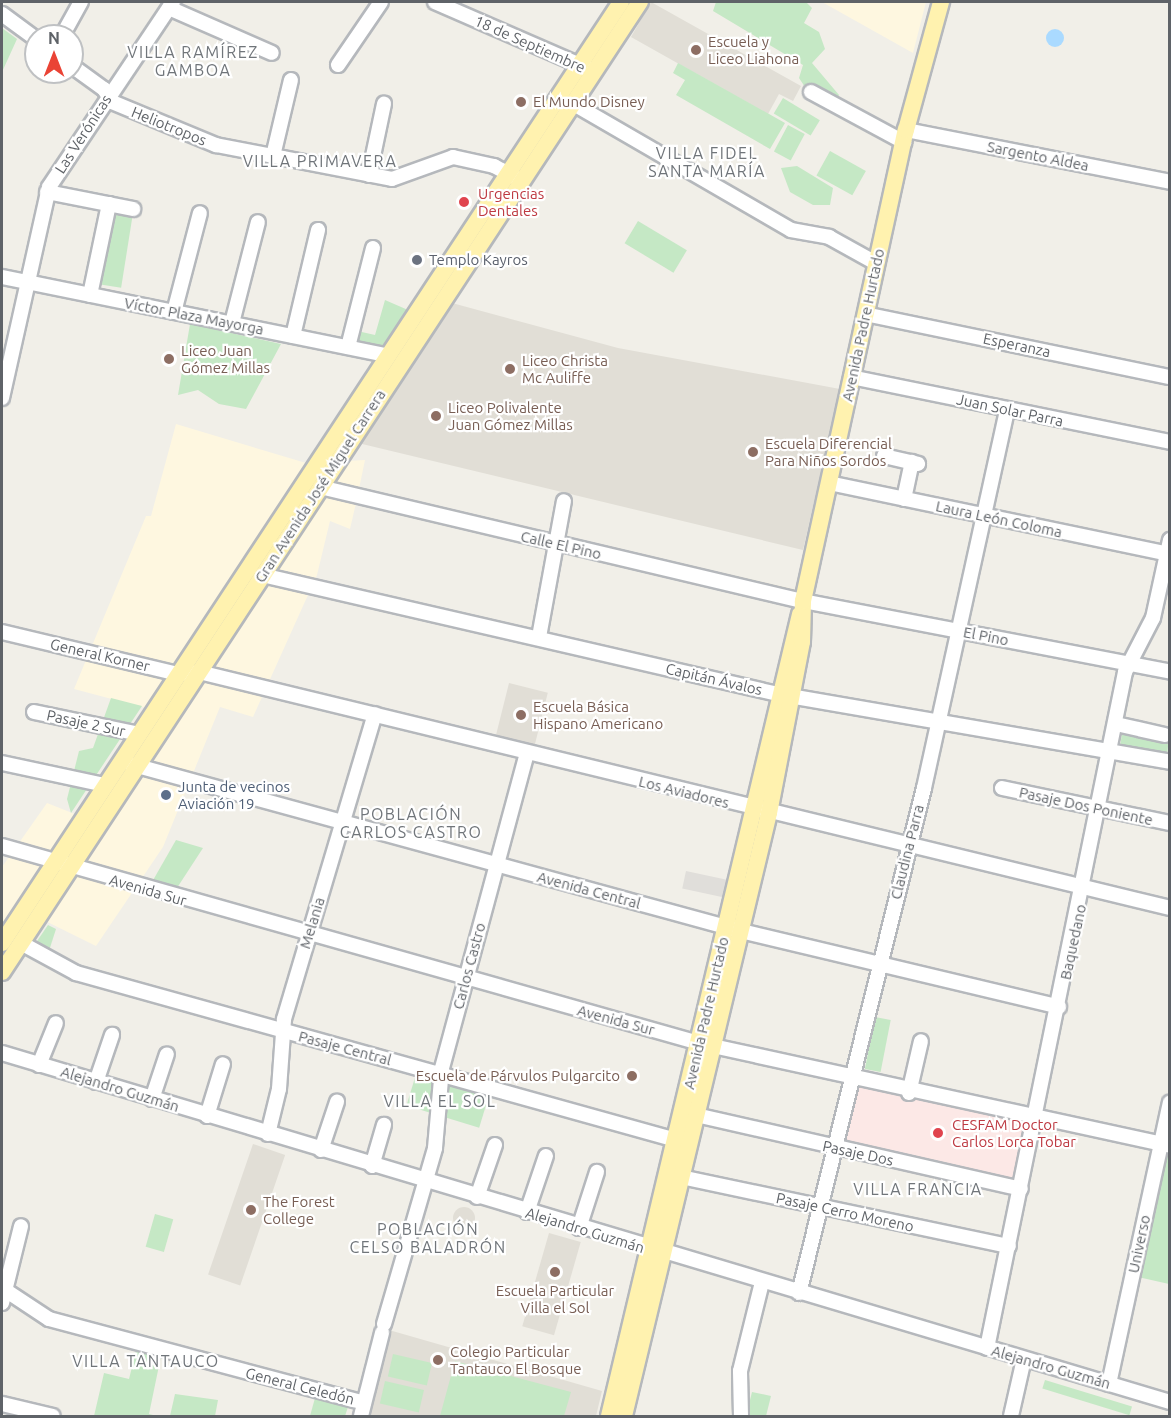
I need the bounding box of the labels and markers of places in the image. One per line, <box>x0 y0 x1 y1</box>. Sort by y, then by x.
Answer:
place label: Escuela y Liceo Liahona <box>708 32 799 67</box>
marker: Escuela y Liceo Liahona <box>689 43 703 57</box>
place label: El Mundo Disney <box>533 93 645 111</box>
marker: El Mundo Disney <box>514 95 528 109</box>
place label: Urgencias Dentales <box>478 184 544 219</box>
marker: Urgencias Dentales <box>455 193 473 211</box>
place label: Templo Kayros <box>429 251 528 269</box>
marker: Templo Kayros <box>410 253 424 267</box>
place label: Liceo Juan Gómez Millas <box>181 341 270 376</box>
place label: Liceo Christa Mc Auliffe <box>522 351 608 386</box>
marker: Liceo Juan Gómez Millas <box>162 352 176 366</box>
marker: Liceo Christa Mc Auliffe <box>503 362 517 376</box>
place label: Liceo Polivalente Juan Gómez Millas <box>448 398 573 433</box>
marker: Liceo Polivalente Juan Gómez Millas <box>429 409 443 423</box>
place label: Escuela Diferencial Para Niños Sordos <box>765 434 892 469</box>
marker: Escuela Diferencial Para Niños Sordos <box>746 445 760 459</box>
place label: Escuela Básica Hispano Americano <box>533 697 663 732</box>
marker: Escuela Básica Hispano Americano <box>514 708 528 722</box>
place label: Junta de vecinos Aviación 19 <box>178 777 290 812</box>
marker: Junta de vecinos Aviación 19 <box>159 788 173 802</box>
place label: Escuela de Párvulos Pulgarcito <box>416 1067 620 1085</box>
marker: Escuela de Párvulos Pulgarcito <box>625 1069 639 1083</box>
place label: CESFAM Doctor Carlos Lorca Tobar <box>952 1115 1076 1150</box>
marker: CESFAM Doctor Carlos Lorca Tobar <box>929 1124 947 1142</box>
place label: The Forest College <box>263 1192 335 1227</box>
marker: The Forest College <box>244 1203 258 1217</box>
marker: Escuela Particular Villa el Sol <box>548 1265 562 1279</box>
place label: Escuela Particular Villa el Sol <box>496 1281 614 1316</box>
place label: Colegio Particular Tantauco El Bosque <box>450 1342 582 1377</box>
marker: Colegio Particular Tantauco El Bosque <box>431 1353 445 1367</box>

